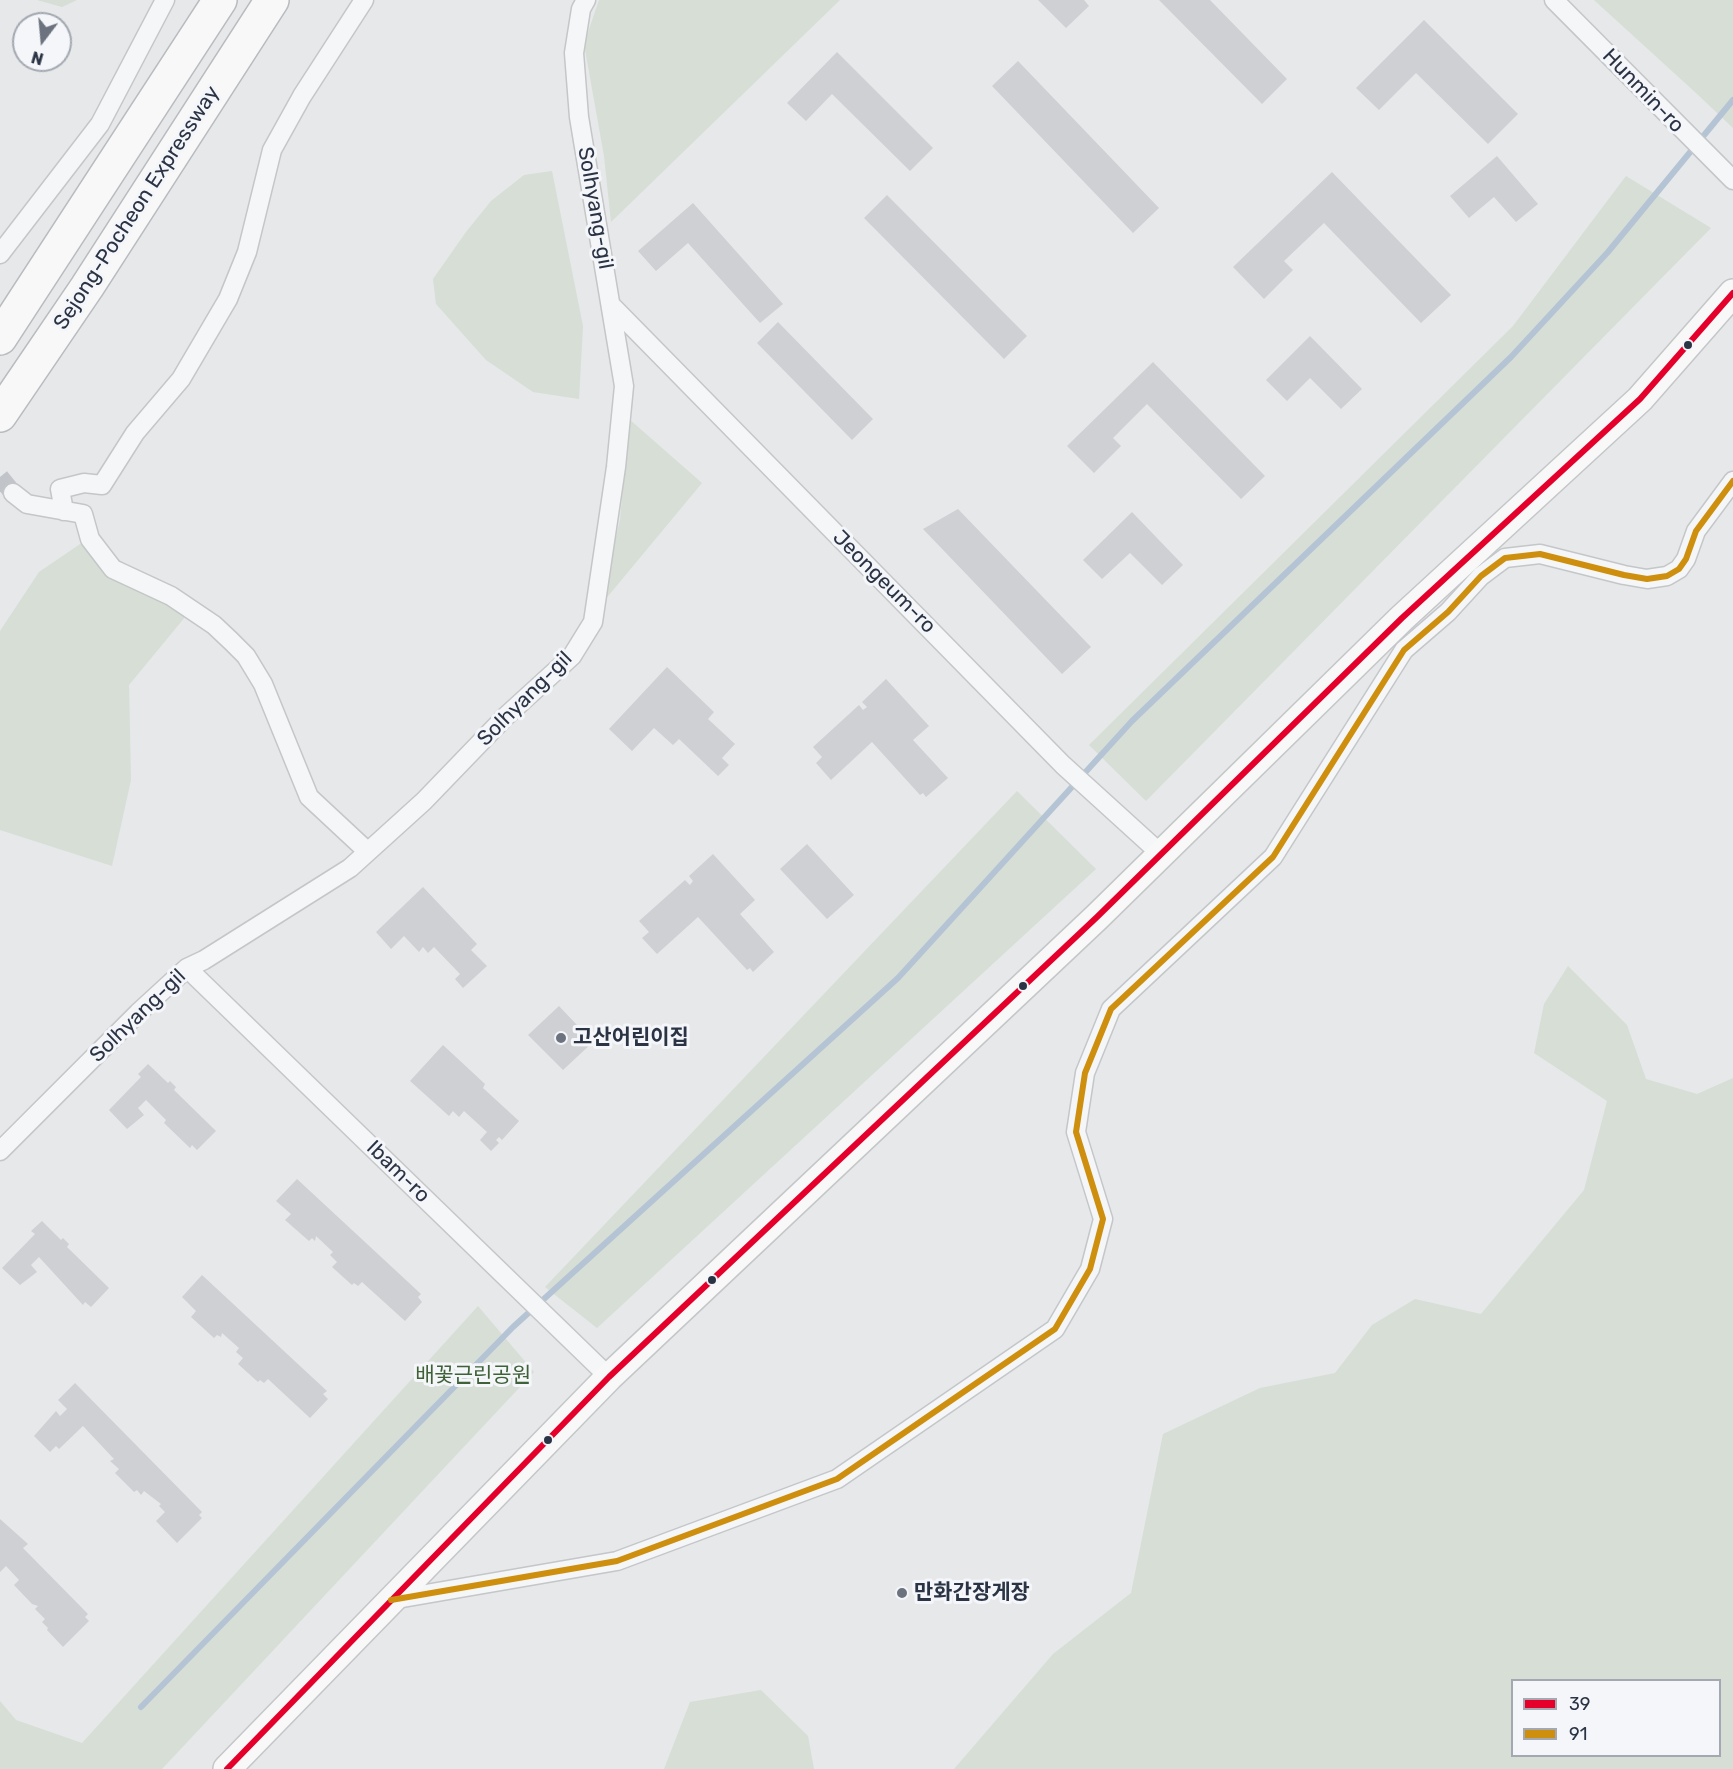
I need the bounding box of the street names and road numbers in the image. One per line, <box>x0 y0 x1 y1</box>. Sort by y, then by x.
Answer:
street label: Hunmin-ro <box>1597 44 1689 138</box>
street label: Sejong-Pocheon Expressway <box>49 81 225 335</box>
street label: Solhyang-gil <box>572 145 618 271</box>
street label: Jeongeum-ro <box>827 525 941 639</box>
street label: Solhyang-gil <box>472 646 578 752</box>
street label: Solhyang-gil <box>85 964 191 1068</box>
street label: Ibam-ro <box>361 1136 435 1208</box>

